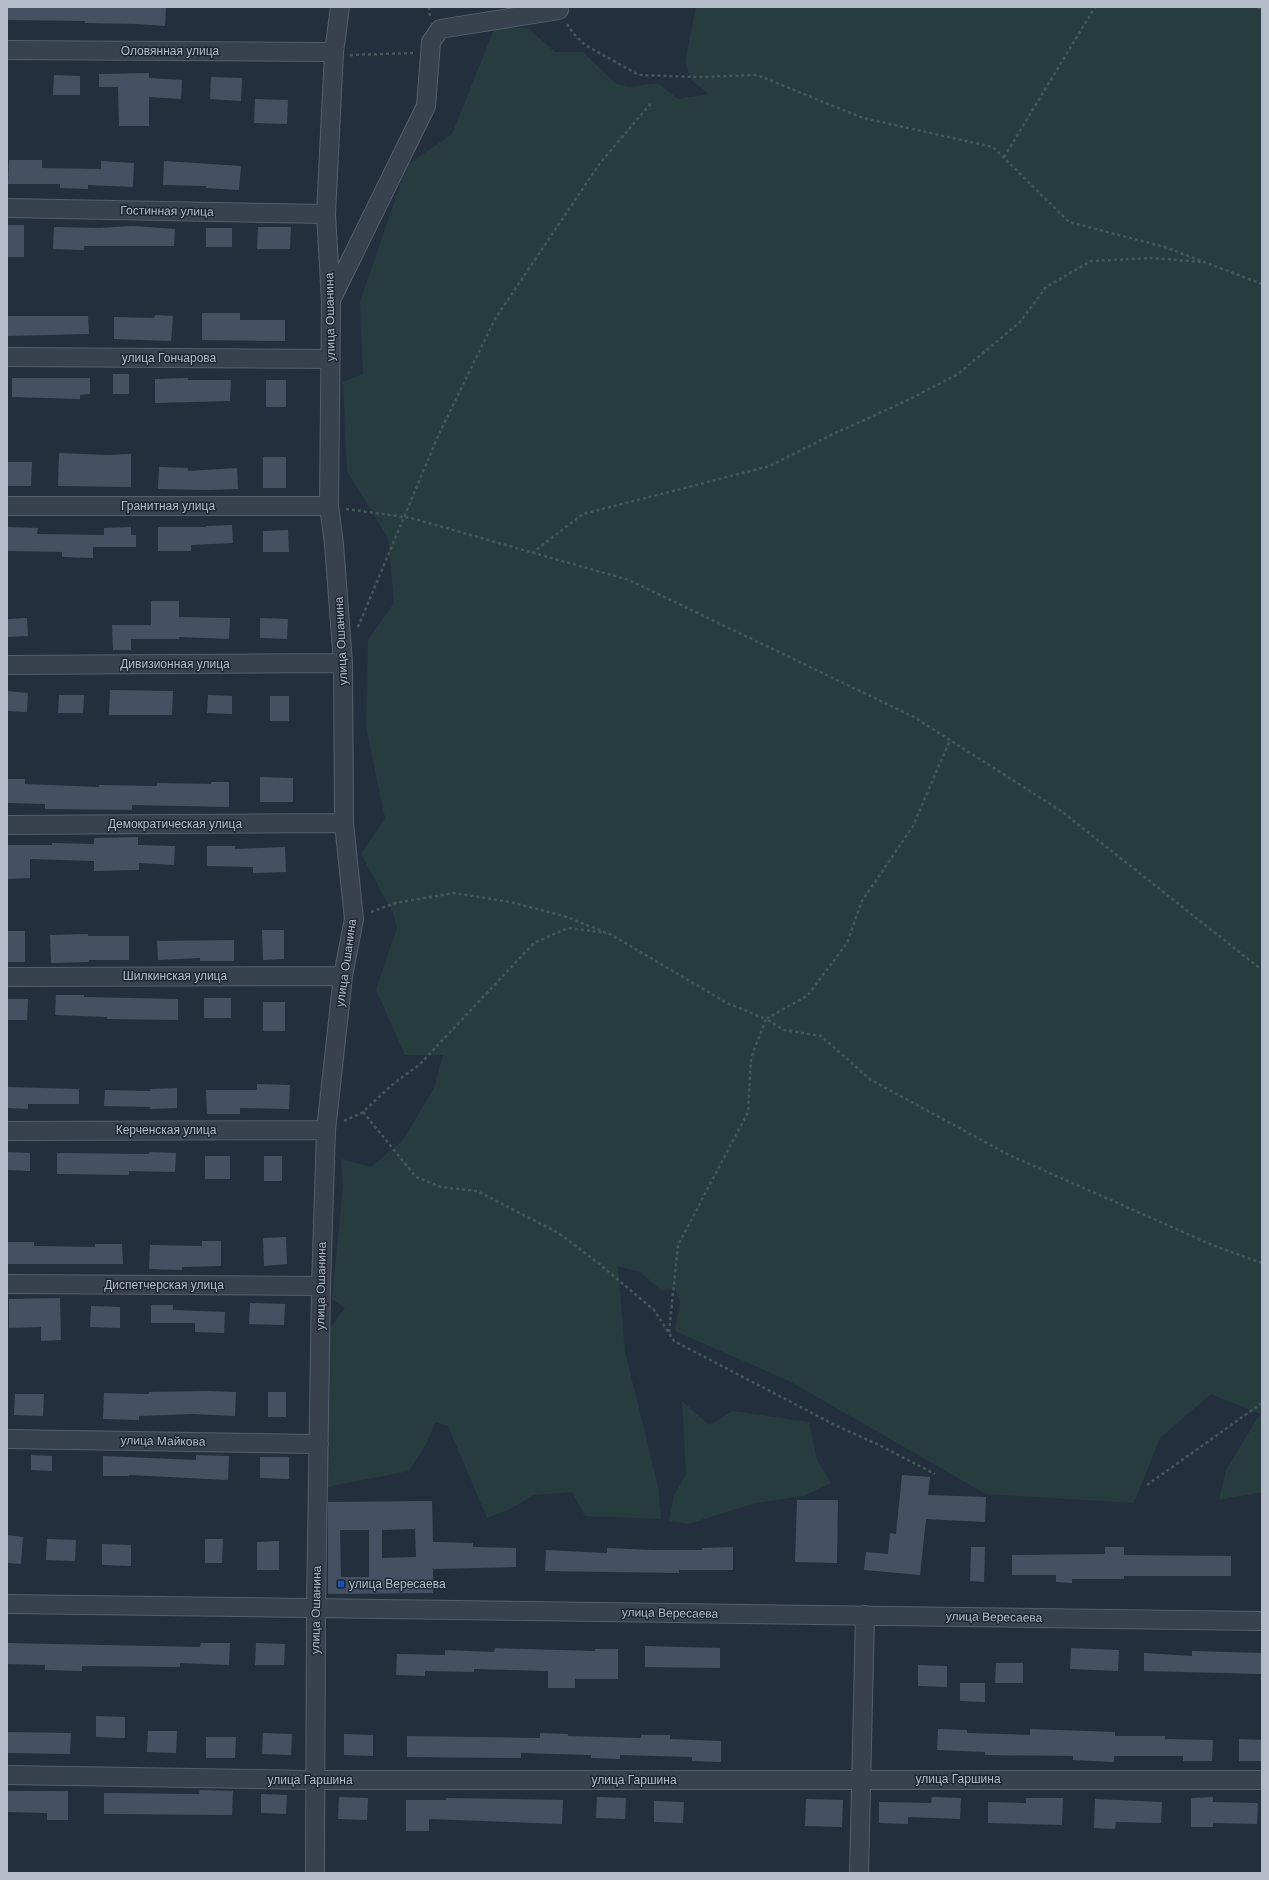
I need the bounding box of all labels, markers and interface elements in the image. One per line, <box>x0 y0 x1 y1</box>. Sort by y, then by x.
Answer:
street label: Оловянная улица <box>121 44 220 58</box>
street label: Гостинная улица <box>120 203 214 219</box>
street label: улица Ошанина <box>322 272 338 361</box>
street label: улица Гончарова <box>122 351 217 365</box>
street label: Гранитная улица <box>121 499 215 513</box>
street label: улица Ошанина <box>332 596 350 686</box>
street label: Дивизионная улица <box>120 657 230 671</box>
street label: Демократическая улица <box>108 817 242 831</box>
street label: улица Ошанина <box>333 918 359 1008</box>
street label: Шилкинская улица <box>123 969 227 983</box>
street label: Керченская улица <box>116 1123 217 1137</box>
street label: улица Ошанина <box>313 1241 329 1330</box>
street label: Диспетчерская улица <box>104 1278 224 1292</box>
street label: улица Майкова <box>120 1433 206 1449</box>
street label: улица Ошанина <box>308 1565 324 1654</box>
place label: улица Вересаева <box>349 1577 446 1591</box>
marker: улица Вересаева <box>336 1579 346 1589</box>
street label: улица Вересаева <box>622 1605 719 1621</box>
street label: улица Вересаева <box>946 1609 1043 1625</box>
street label: улица Гаршина <box>915 1772 1001 1786</box>
street label: улица Гаршина <box>267 1773 353 1787</box>
street label: улица Гаршина <box>591 1773 677 1787</box>

